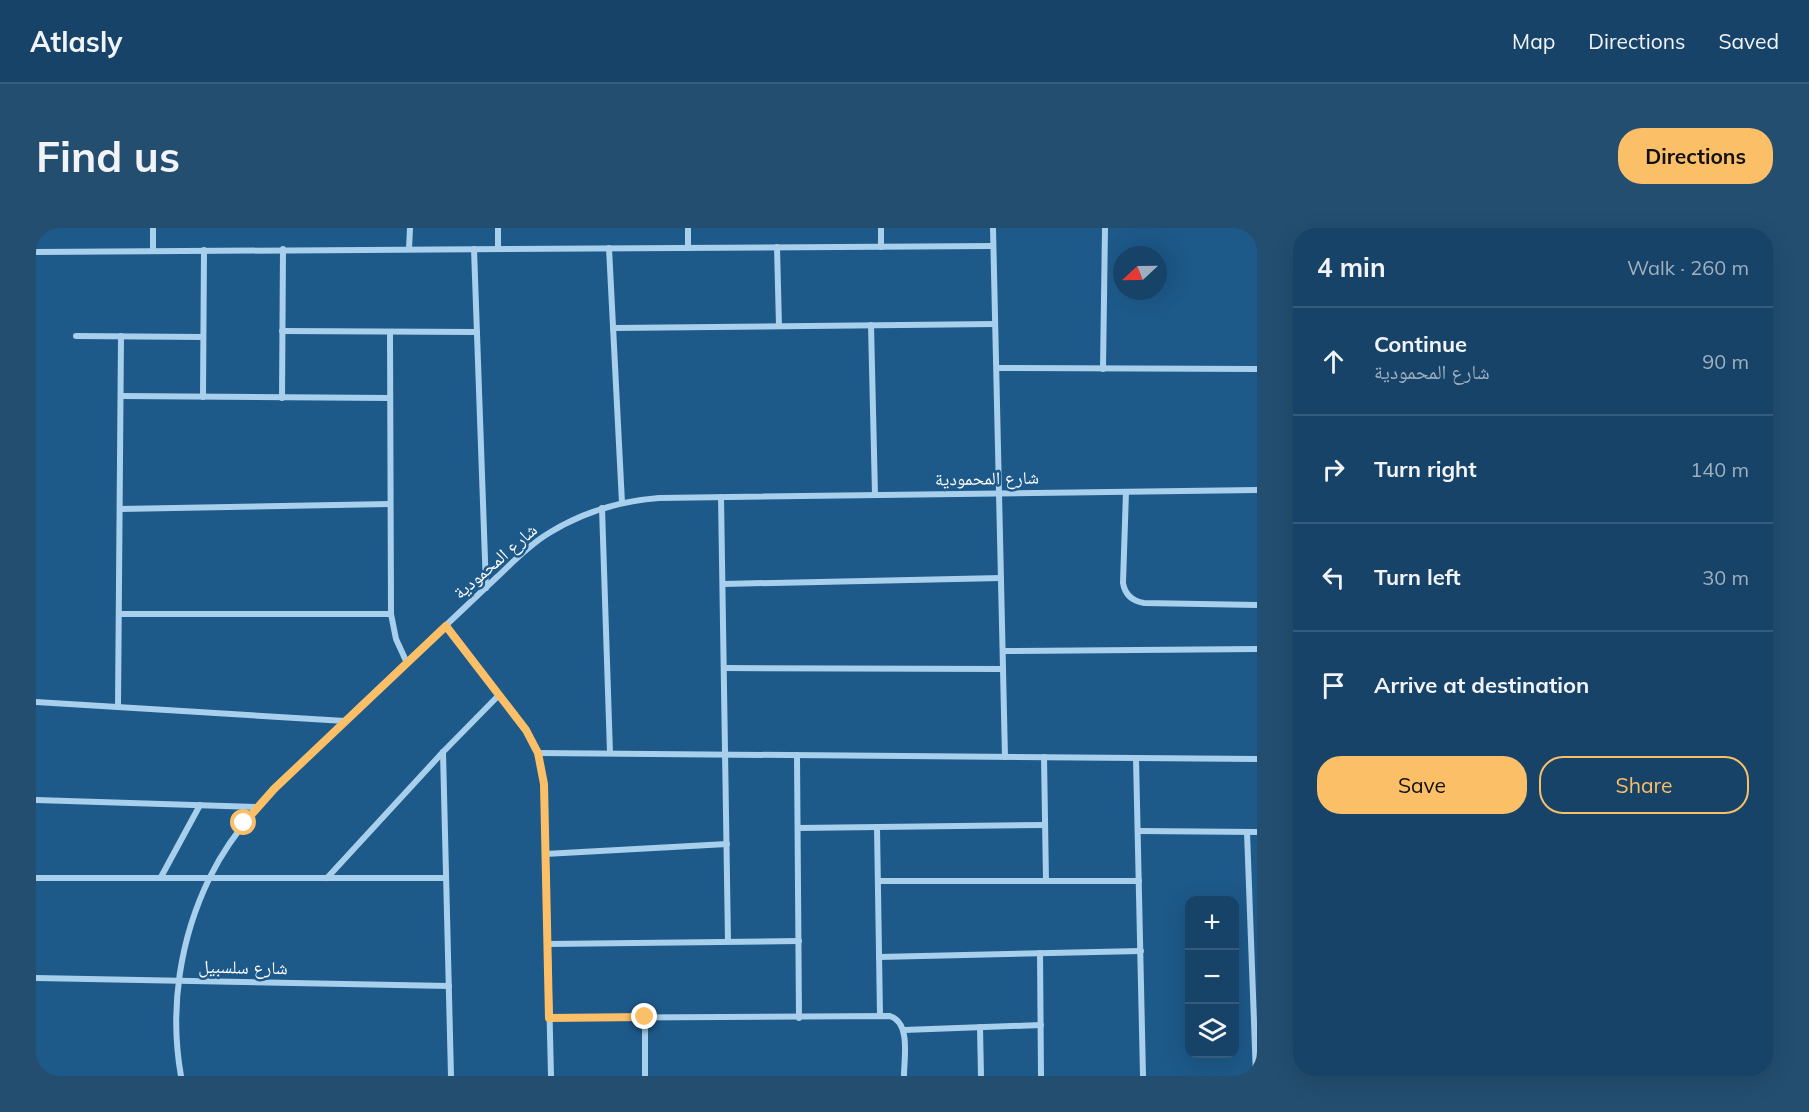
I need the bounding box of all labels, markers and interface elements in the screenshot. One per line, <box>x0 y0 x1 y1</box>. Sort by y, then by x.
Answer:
text: Atlasly <box>30 24 122 59</box>
text: Map <box>1512 28 1555 54</box>
text: Directions <box>1588 28 1685 54</box>
text: Saved <box>1718 28 1779 54</box>
button: Directions <box>1618 128 1773 184</box>
text: Find us <box>36 130 180 183</box>
north arrow <box>1113 246 1167 300</box>
text: 4 min <box>1317 251 1386 284</box>
text: Walk · 260 m <box>1627 255 1749 280</box>
text: Continue <box>1374 330 1467 358</box>
icon: ahead <box>1317 345 1350 378</box>
text: 90 m <box>1702 349 1749 374</box>
text: شارع المحمودية <box>1374 359 1490 384</box>
icon: right <box>1317 453 1350 486</box>
text: Turn right <box>1374 455 1477 483</box>
text: 140 m <box>1690 457 1749 482</box>
street label: شارع المحمودية <box>935 466 1039 490</box>
street label: شارع المحمودية <box>448 518 542 604</box>
icon: left <box>1317 561 1350 594</box>
text: Turn left <box>1374 563 1461 591</box>
text: 30 m <box>1702 565 1749 590</box>
icon: arrive <box>1317 669 1350 702</box>
text: Arrive at destination <box>1374 671 1589 699</box>
button: Save <box>1317 756 1527 814</box>
button: Share <box>1539 756 1749 814</box>
route start <box>230 809 256 835</box>
map controls <box>1185 896 1239 1058</box>
button: + <box>1185 896 1239 950</box>
button: − <box>1185 950 1239 1004</box>
street label: شارع سلسبيل <box>198 955 288 979</box>
route end <box>631 1003 657 1029</box>
button: layers <box>1185 1004 1239 1058</box>

